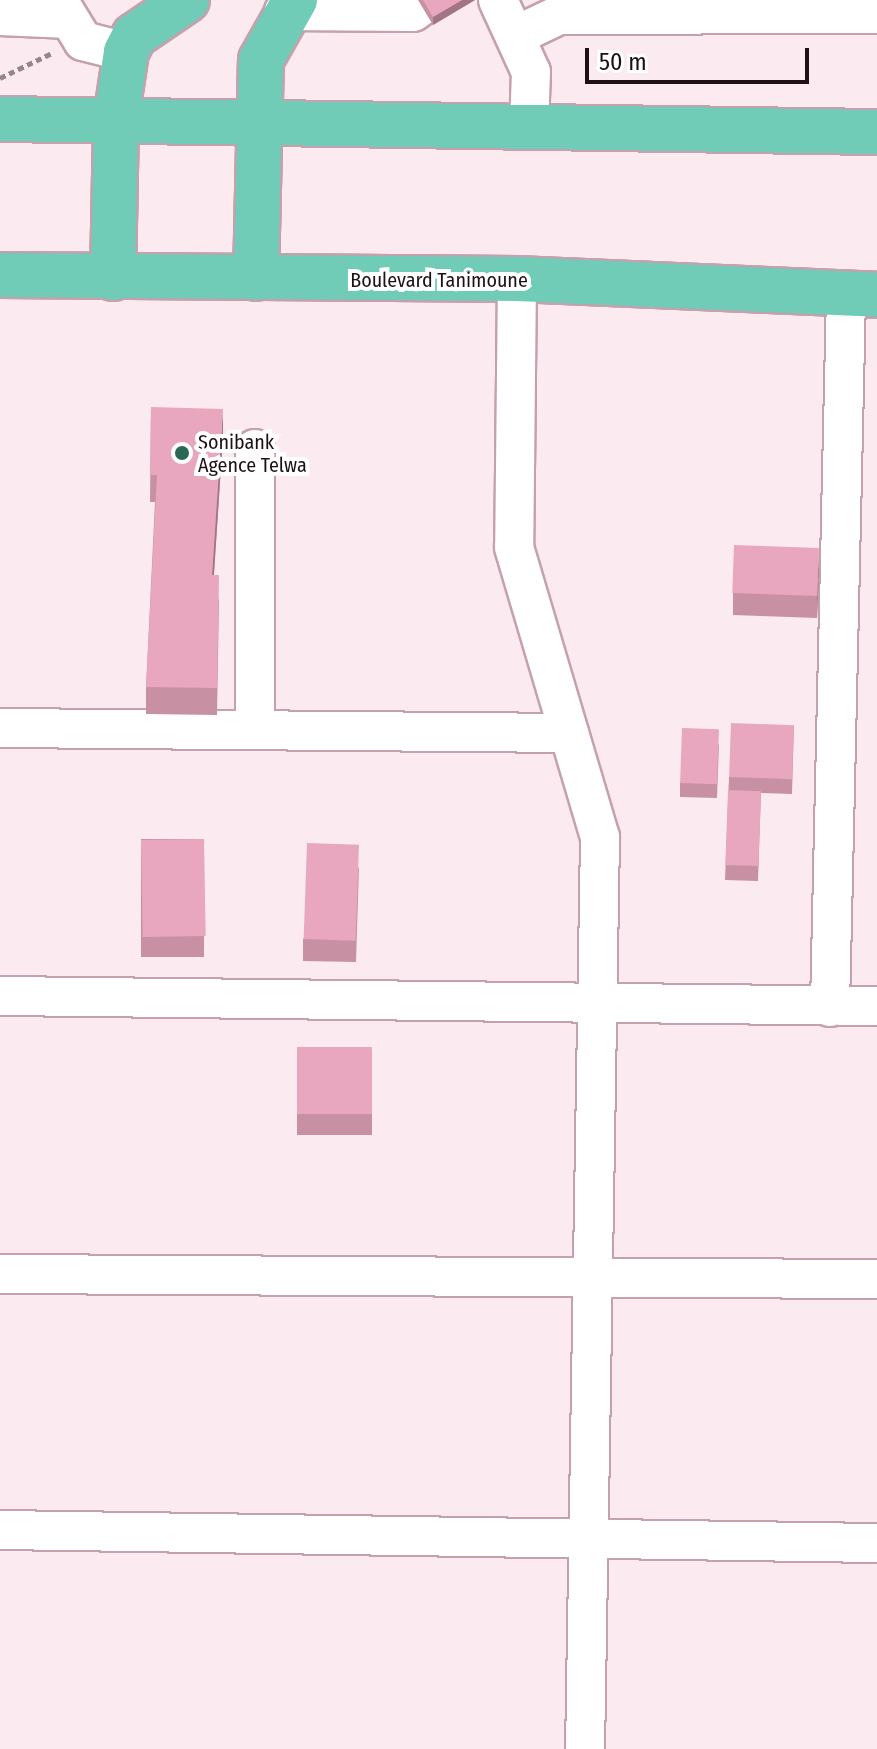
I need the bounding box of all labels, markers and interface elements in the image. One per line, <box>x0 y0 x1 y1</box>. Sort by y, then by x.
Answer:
scale bar <box>589 32 813 82</box>
text: 50 m <box>599 48 647 76</box>
street label: Boulevard Tanimoune <box>350 268 528 292</box>
place label: Sonibank Agence Telwa <box>198 430 307 477</box>
marker: Sonibank Agence Telwa <box>173 444 191 462</box>

